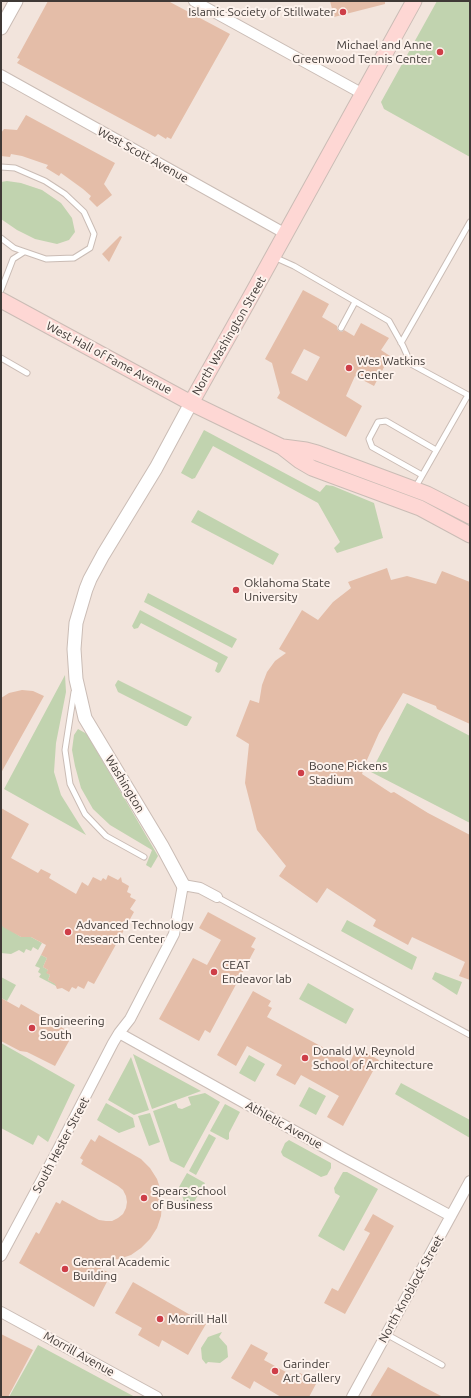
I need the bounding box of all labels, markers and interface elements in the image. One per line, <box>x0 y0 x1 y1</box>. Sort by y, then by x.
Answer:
place label: Islamic Society of Stillwater <box>188 5 335 19</box>
marker: Islamic Society of Stillwater <box>338 7 348 17</box>
place label: Michael and Anne Greenwood Tennis Center <box>292 38 432 66</box>
marker: Michael and Anne Greenwood Tennis Center <box>435 47 445 57</box>
street label: West Scott Avenue <box>95 124 191 186</box>
street label: North Washington Street <box>189 274 269 398</box>
street label: West Hall of Fame Avenue <box>44 319 174 397</box>
place label: Wes Watkins Center <box>357 354 425 382</box>
marker: Wes Watkins Center <box>344 363 354 373</box>
place label: Oklahoma State University <box>244 576 330 604</box>
marker: Oklahoma State University <box>231 585 241 595</box>
street label: Washington <box>102 753 148 815</box>
place label: Boone Pickens Stadium <box>309 759 387 787</box>
marker: Boone Pickens Stadium <box>296 768 306 778</box>
place label: Advanced Technology Research Center <box>76 918 193 946</box>
marker: Advanced Technology Research Center <box>63 927 73 937</box>
place label: CEAT Endeavor lab <box>222 958 292 986</box>
marker: CEAT Endeavor lab <box>209 967 219 977</box>
place label: Engineering South <box>40 1014 105 1042</box>
marker: Engineering South <box>27 1023 37 1033</box>
place label: Donald W. Reynold School of Architecture <box>313 1044 433 1072</box>
marker: Donald W. Reynold School of Architecture <box>300 1053 310 1063</box>
street label: South Hester Street <box>30 1094 92 1196</box>
street label: Athletic Avenue <box>243 1098 325 1152</box>
place label: Spears School of Business <box>152 1184 227 1212</box>
marker: Spears School of Business <box>139 1193 149 1203</box>
street label: North Knoblock Street <box>375 1233 447 1345</box>
place label: General Academic Building <box>73 1255 170 1283</box>
marker: General Academic Building <box>60 1264 70 1274</box>
place label: Morrill Hall <box>168 1312 227 1326</box>
marker: Morrill Hall <box>155 1314 165 1324</box>
street label: Morrill Avenue <box>41 1329 117 1379</box>
place label: Garinder Art Gallery <box>283 1357 340 1385</box>
marker: Garinder Art Gallery <box>270 1366 280 1376</box>

